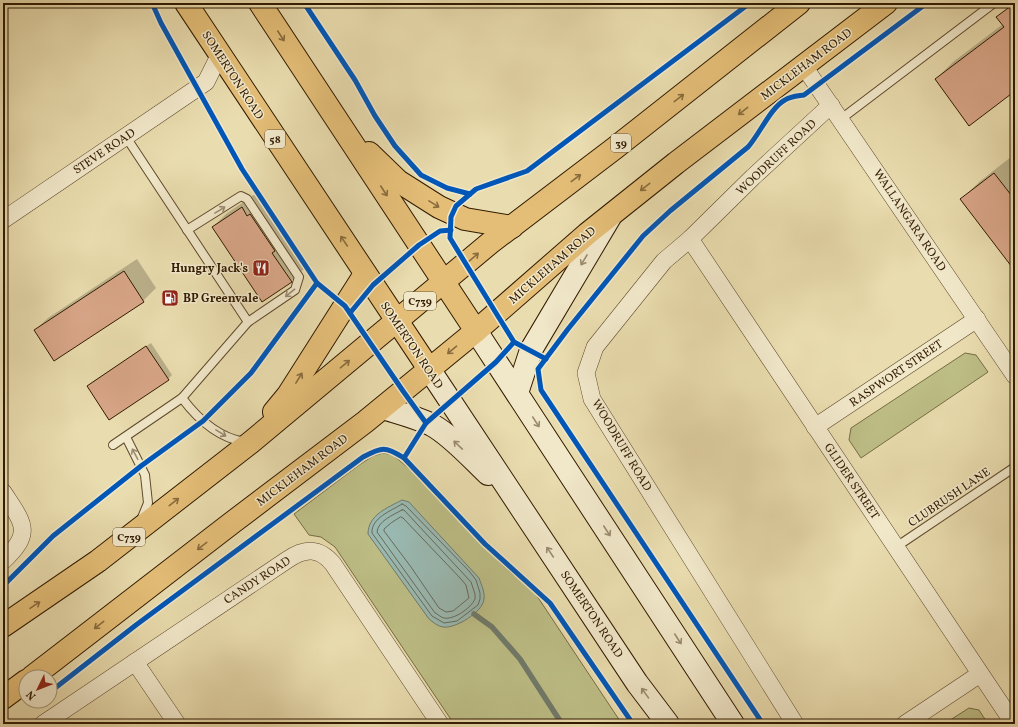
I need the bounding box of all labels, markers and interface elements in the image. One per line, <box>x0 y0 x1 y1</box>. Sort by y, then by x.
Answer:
street label: MICKLEHAM ROAD <box>758 25 856 104</box>
street label: SOMERTON ROAD <box>198 28 267 123</box>
one-way arrow <box>277 30 285 41</box>
one-way arrow <box>673 93 684 102</box>
one-way arrow <box>738 107 749 116</box>
street label: WOODRUFF ROAD <box>733 116 820 199</box>
street label: STEVE ROAD <box>70 125 139 178</box>
road number: 58 <box>265 130 285 148</box>
road number: 39 <box>611 134 631 152</box>
street label: WALLANGARA ROAD <box>869 166 949 275</box>
one-way arrow <box>571 173 582 182</box>
one-way arrow <box>640 183 651 192</box>
one-way arrow <box>380 185 388 197</box>
one-way arrow <box>429 200 440 209</box>
one-way arrow <box>214 205 226 213</box>
street label: MICKLEHAM ROAD <box>506 223 600 308</box>
one-way arrow <box>339 235 347 247</box>
one-way arrow <box>468 253 479 262</box>
one-way arrow <box>580 254 588 266</box>
restaurant icon: Hungry Jack's <box>251 258 271 278</box>
place label: Hungry Jack's <box>171 261 248 277</box>
fuel station icon: BP Greenvale <box>160 288 180 308</box>
one-way arrow <box>285 289 296 297</box>
place label: BP Greenvale <box>183 291 258 307</box>
road number: C739 <box>404 292 436 310</box>
street label: SOMERTON ROAD <box>376 299 446 393</box>
street label: RASPWORT STREET <box>847 337 946 411</box>
one-way arrow <box>447 346 458 355</box>
one-way arrow <box>339 360 350 369</box>
one-way arrow <box>295 372 303 384</box>
street label: WOODRUFF ROAD <box>587 397 655 495</box>
one-way arrow <box>532 416 540 428</box>
one-way arrow <box>215 429 227 437</box>
street label: MICKLEHAM ROAD <box>254 431 352 510</box>
street label: GLIDER STREET <box>820 440 883 523</box>
one-way arrow <box>453 441 463 450</box>
one-way arrow <box>131 448 138 460</box>
street label: CLUBRUSH LANE <box>905 464 994 531</box>
one-way arrow <box>168 498 179 507</box>
one-way arrow <box>603 525 611 537</box>
road number: C739 <box>113 528 145 546</box>
one-way arrow <box>196 541 207 550</box>
one-way arrow <box>546 546 554 557</box>
street label: CANDY ROAD <box>221 553 294 608</box>
street label: SOMERTON ROAD <box>556 568 626 662</box>
one-way arrow <box>30 600 41 609</box>
one-way arrow <box>93 621 104 629</box>
one-way arrow <box>674 634 682 645</box>
north arrow <box>18 669 58 709</box>
text: N <box>24 687 40 703</box>
one-way arrow <box>640 688 649 699</box>

